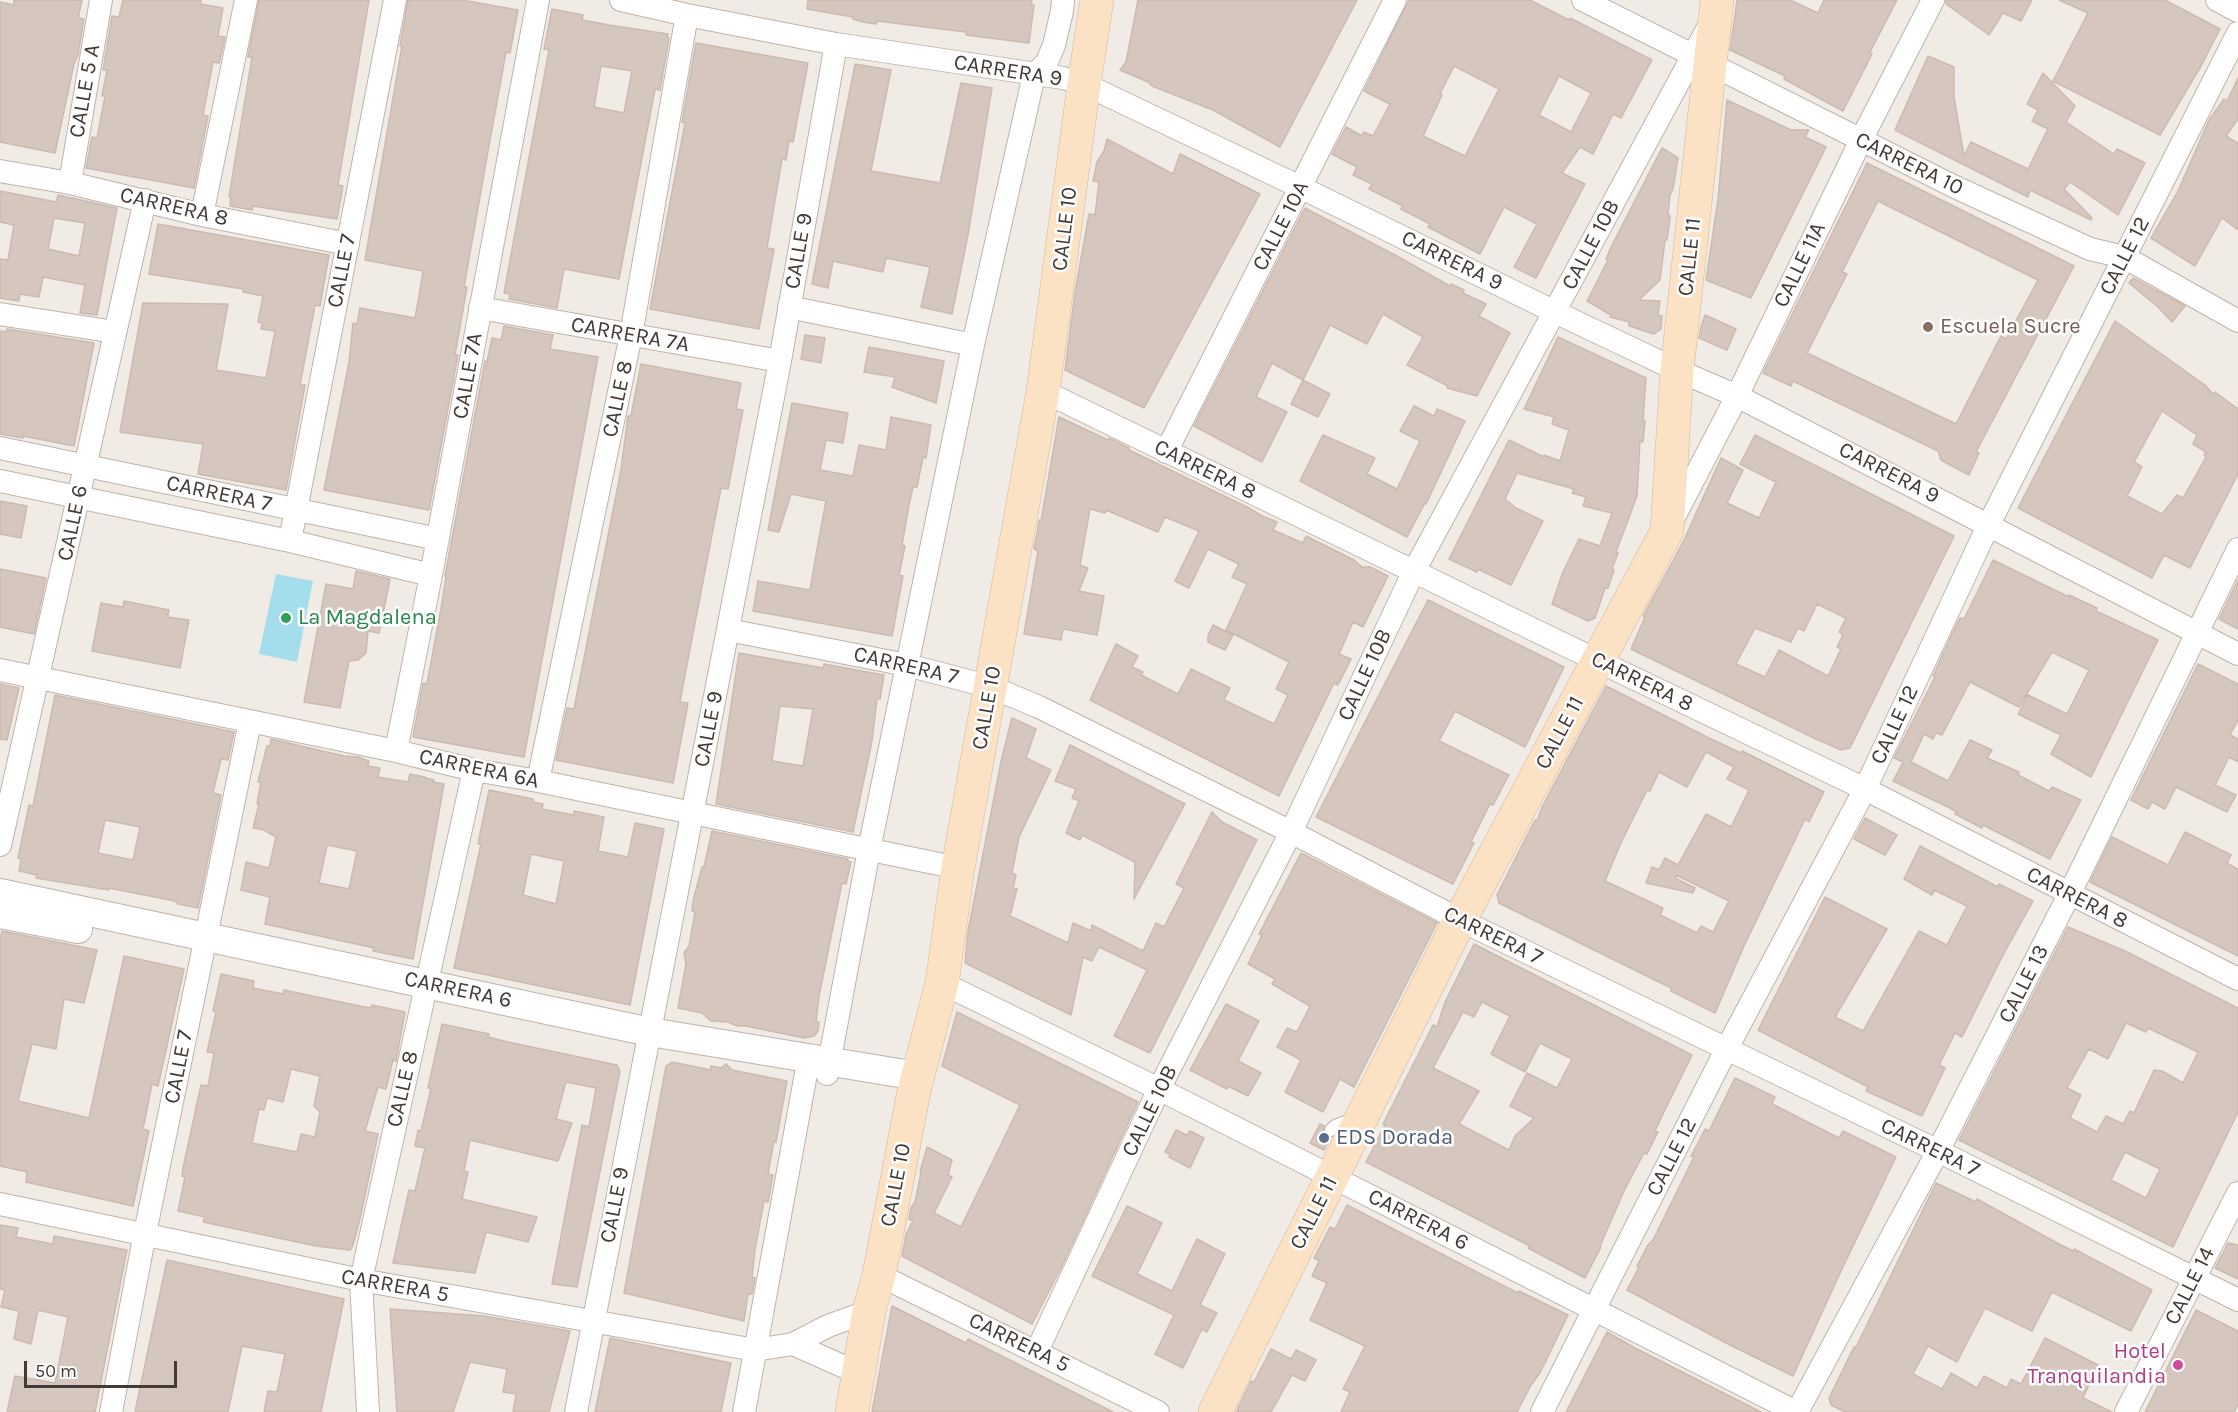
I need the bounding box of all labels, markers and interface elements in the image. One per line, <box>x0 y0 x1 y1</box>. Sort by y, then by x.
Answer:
street label: CALLE 5 A <box>64 42 106 140</box>
street label: CARRERA 9 <box>952 49 1064 93</box>
street label: CARRERA 10 <box>1851 126 1967 202</box>
street label: CALLE 10A <box>1247 177 1315 275</box>
street label: CARRERA 8 <box>117 182 231 232</box>
street label: CALLE 10 <box>1047 185 1083 273</box>
street label: CALLE 10B <box>1556 195 1626 295</box>
street label: CALLE 9 <box>779 211 819 291</box>
street label: CALLE 12 <box>2094 212 2156 300</box>
street label: CALLE 11 <box>1673 216 1707 298</box>
street label: CALLE 11A <box>1768 218 1832 312</box>
street label: CARRERA 9 <box>1397 225 1507 297</box>
street label: CALLE 7 <box>322 232 362 310</box>
street label: CARRERA 7A <box>569 312 691 358</box>
place label: Escuela Sucre <box>1940 314 2081 340</box>
marker: Escuela Sucre <box>1921 320 1935 334</box>
street label: CALLE 7A <box>447 331 489 421</box>
street label: CALLE 8 <box>597 358 639 440</box>
street label: CARRERA 8 <box>1150 434 1260 506</box>
street label: CARRERA 9 <box>1834 436 1944 510</box>
street label: CARRERA 7 <box>164 470 274 518</box>
street label: CALLE 6 <box>52 483 94 563</box>
place label: La Magdalena <box>298 605 437 631</box>
marker: La Magdalena <box>279 611 293 625</box>
street label: CALLE 10B <box>1332 625 1398 725</box>
street label: CARRERA 7 <box>851 641 961 691</box>
street label: CARRERA 8 <box>1587 646 1697 718</box>
street label: CALLE 10 <box>967 664 1007 752</box>
street label: CALLE 12 <box>1865 681 1925 769</box>
street label: CALLE 9 <box>689 689 729 769</box>
street label: CALLE 11 <box>1530 692 1590 774</box>
street label: CARRERA 6A <box>417 743 541 795</box>
street label: CARRERA 8 <box>2022 861 2132 935</box>
street label: CARRERA 7 <box>1439 901 1547 971</box>
street label: CALLE 13 <box>1993 940 2055 1028</box>
street label: CARRERA 6 <box>402 966 514 1014</box>
street label: CALLE 7 <box>159 1028 199 1106</box>
street label: CALLE 8 <box>381 1048 425 1130</box>
street label: CALLE 10B <box>1117 1061 1183 1161</box>
street label: CALLE 12 <box>1641 1113 1703 1201</box>
street label: CARRERA 7 <box>1876 1113 1984 1183</box>
place label: EDS Dorada <box>1336 1125 1453 1151</box>
marker: EDS Dorada <box>1317 1131 1331 1145</box>
street label: CALLE 10 <box>875 1141 917 1229</box>
street label: CALLE 9 <box>595 1165 635 1245</box>
street label: CALLE 11 <box>1284 1172 1344 1254</box>
street label: CARRERA 6 <box>1363 1183 1473 1257</box>
street label: CALLE 14 <box>2159 1243 2221 1329</box>
street label: CARRERA 5 <box>339 1264 451 1308</box>
street label: CARRERA 5 <box>964 1307 1074 1379</box>
place label: Hotel Tranquilandia <box>2027 1339 2166 1390</box>
scale bar <box>27 1349 180 1387</box>
marker: Hotel Tranquilandia <box>2171 1358 2185 1372</box>
text: 50 m <box>35 1360 77 1382</box>

